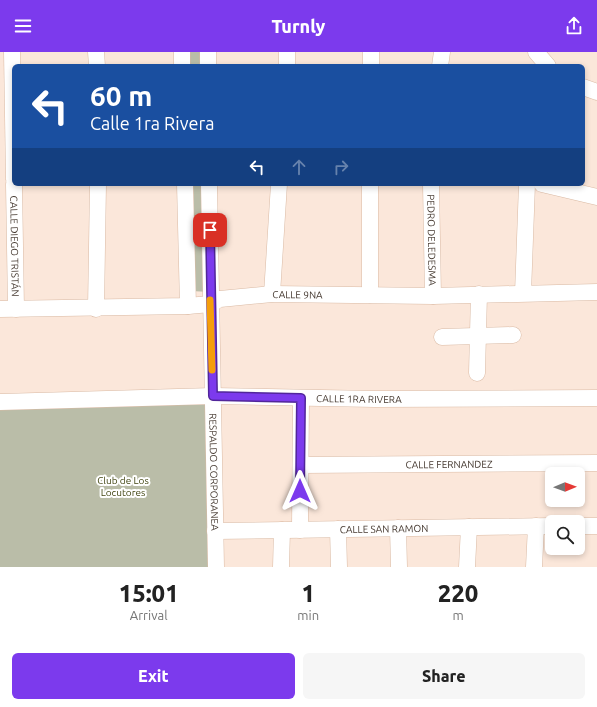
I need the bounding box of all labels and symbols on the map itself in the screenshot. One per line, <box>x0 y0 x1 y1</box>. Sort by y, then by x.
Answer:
street label: PEDRO DELEDESMA <box>425 194 438 286</box>
street label: CALLE DIEGO TRISTÁN <box>8 195 22 297</box>
pin <box>193 213 227 247</box>
street label: CALLE 9NA <box>272 289 323 301</box>
street label: CALLE 1RA RIVERA <box>316 393 402 405</box>
street label: RESPALDO CORPORANEA <box>207 413 220 531</box>
street label: CALLE FERNANDEZ <box>405 459 493 470</box>
north arrow <box>545 467 585 507</box>
position arrow <box>279 470 321 512</box>
park label: Club de Los Locutores <box>97 475 149 498</box>
street label: CALLE SAN RAMON <box>340 523 428 535</box>

